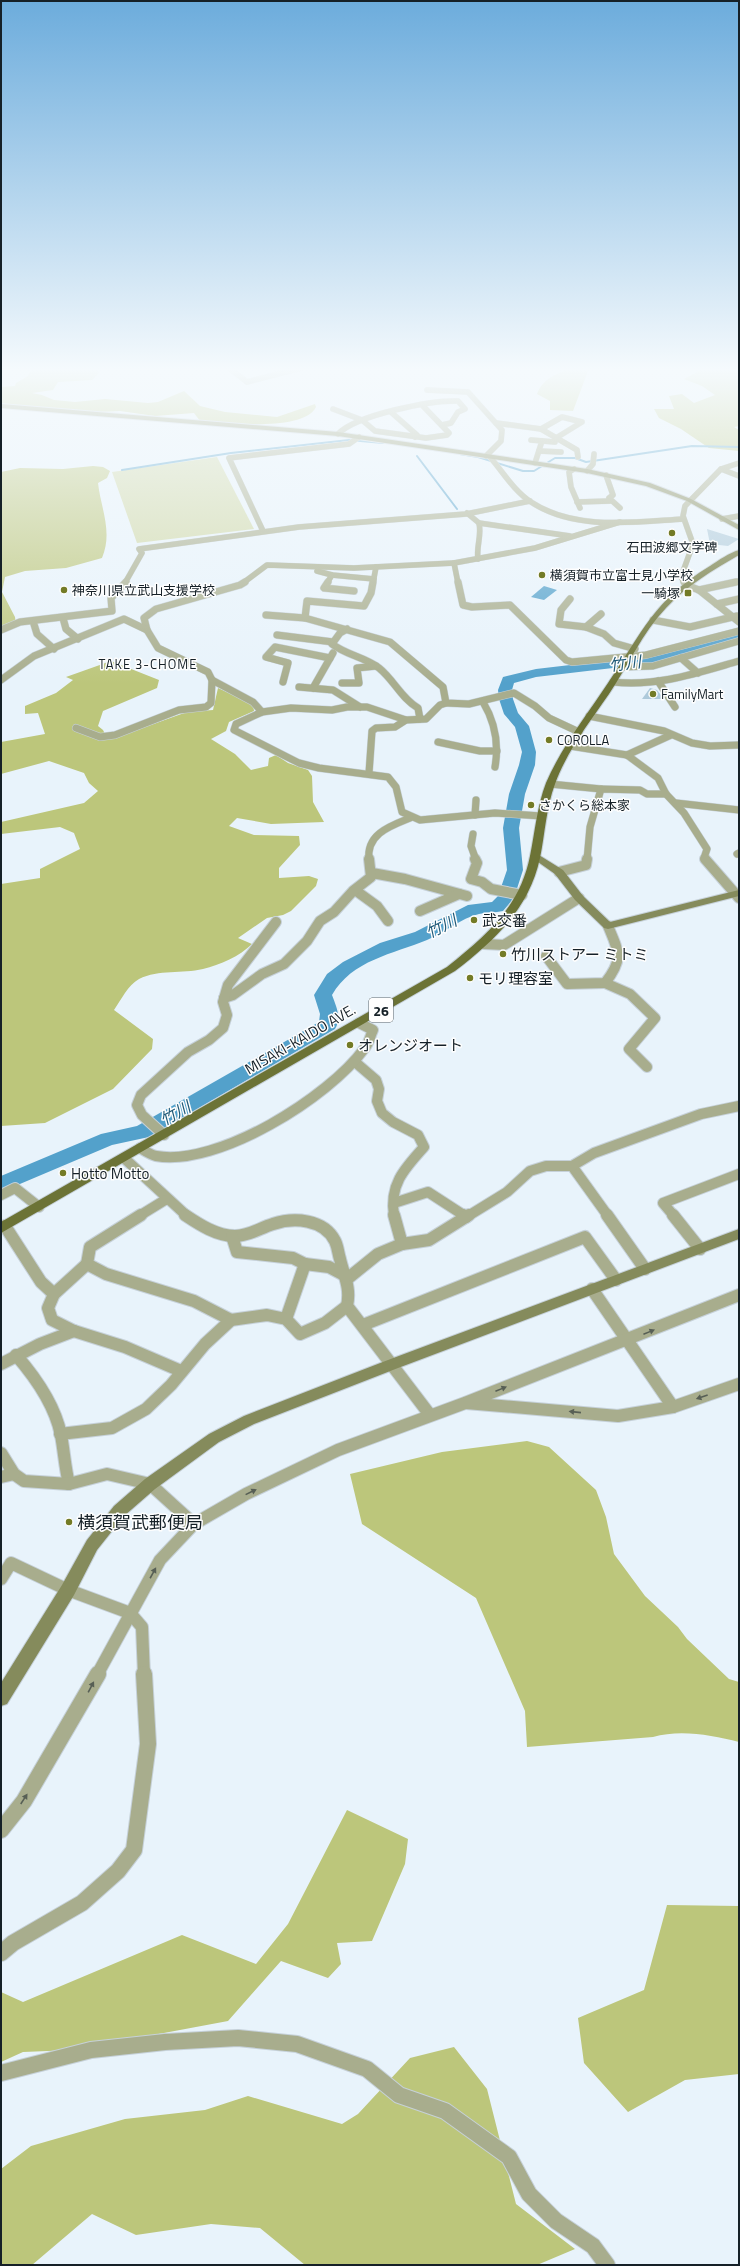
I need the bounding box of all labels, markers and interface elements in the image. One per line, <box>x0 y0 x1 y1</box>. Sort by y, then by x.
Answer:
marker: 石田波郷文学碑 <box>667 528 677 538</box>
place label: 石田波郷文学碑 <box>626 537 718 557</box>
place label: 横須賀市立富士見小学校 <box>550 565 693 585</box>
marker: 横須賀市立富士見小学校 <box>537 570 547 580</box>
place label: 神奈川県立武山支援学校 <box>72 580 215 600</box>
place label: 一騎塚 <box>641 583 680 603</box>
marker: 神奈川県立武山支援学校 <box>59 585 69 595</box>
marker: 一騎塚 <box>683 588 693 598</box>
water label: 竹川 <box>608 649 644 677</box>
district label: TAKE 3-CHOME <box>99 654 197 674</box>
place label: FamilyMart <box>661 684 724 704</box>
marker: FamilyMart <box>648 689 658 699</box>
place label: COROLLA <box>557 730 610 750</box>
marker: COROLLA <box>544 735 554 745</box>
place label: さかくら総本家 <box>539 795 630 815</box>
marker: さかくら総本家 <box>526 800 536 810</box>
water label: 竹川 <box>421 907 462 944</box>
place label: 武交番 <box>482 909 527 932</box>
marker: 武交番 <box>469 915 479 925</box>
place label: 竹川ストアー ミトミ <box>511 943 648 966</box>
marker: 竹川ストアー ミトミ <box>498 949 508 959</box>
place label: モリ理容室 <box>478 967 553 990</box>
marker: モリ理容室 <box>465 973 475 983</box>
street label: MISAKI-KAIDO AVE. <box>240 998 360 1080</box>
road number: 26 <box>369 998 393 1022</box>
place label: オレンジオート <box>358 1034 463 1057</box>
marker: オレンジオート <box>345 1040 355 1050</box>
water label: 竹川 <box>155 1094 197 1131</box>
place label: Hotto Motto <box>71 1162 150 1185</box>
marker: Hotto Motto <box>58 1168 68 1178</box>
one-way arrow <box>643 1328 655 1334</box>
one-way arrow <box>496 1385 508 1391</box>
one-way arrow <box>696 1394 708 1400</box>
one-way arrow <box>569 1409 581 1415</box>
one-way arrow <box>246 1489 257 1495</box>
place label: 横須賀武郵便局 <box>77 1509 203 1536</box>
marker: 横須賀武郵便局 <box>64 1517 74 1527</box>
one-way arrow <box>149 1567 156 1579</box>
one-way arrow <box>87 1681 94 1693</box>
one-way arrow <box>21 1793 28 1805</box>

